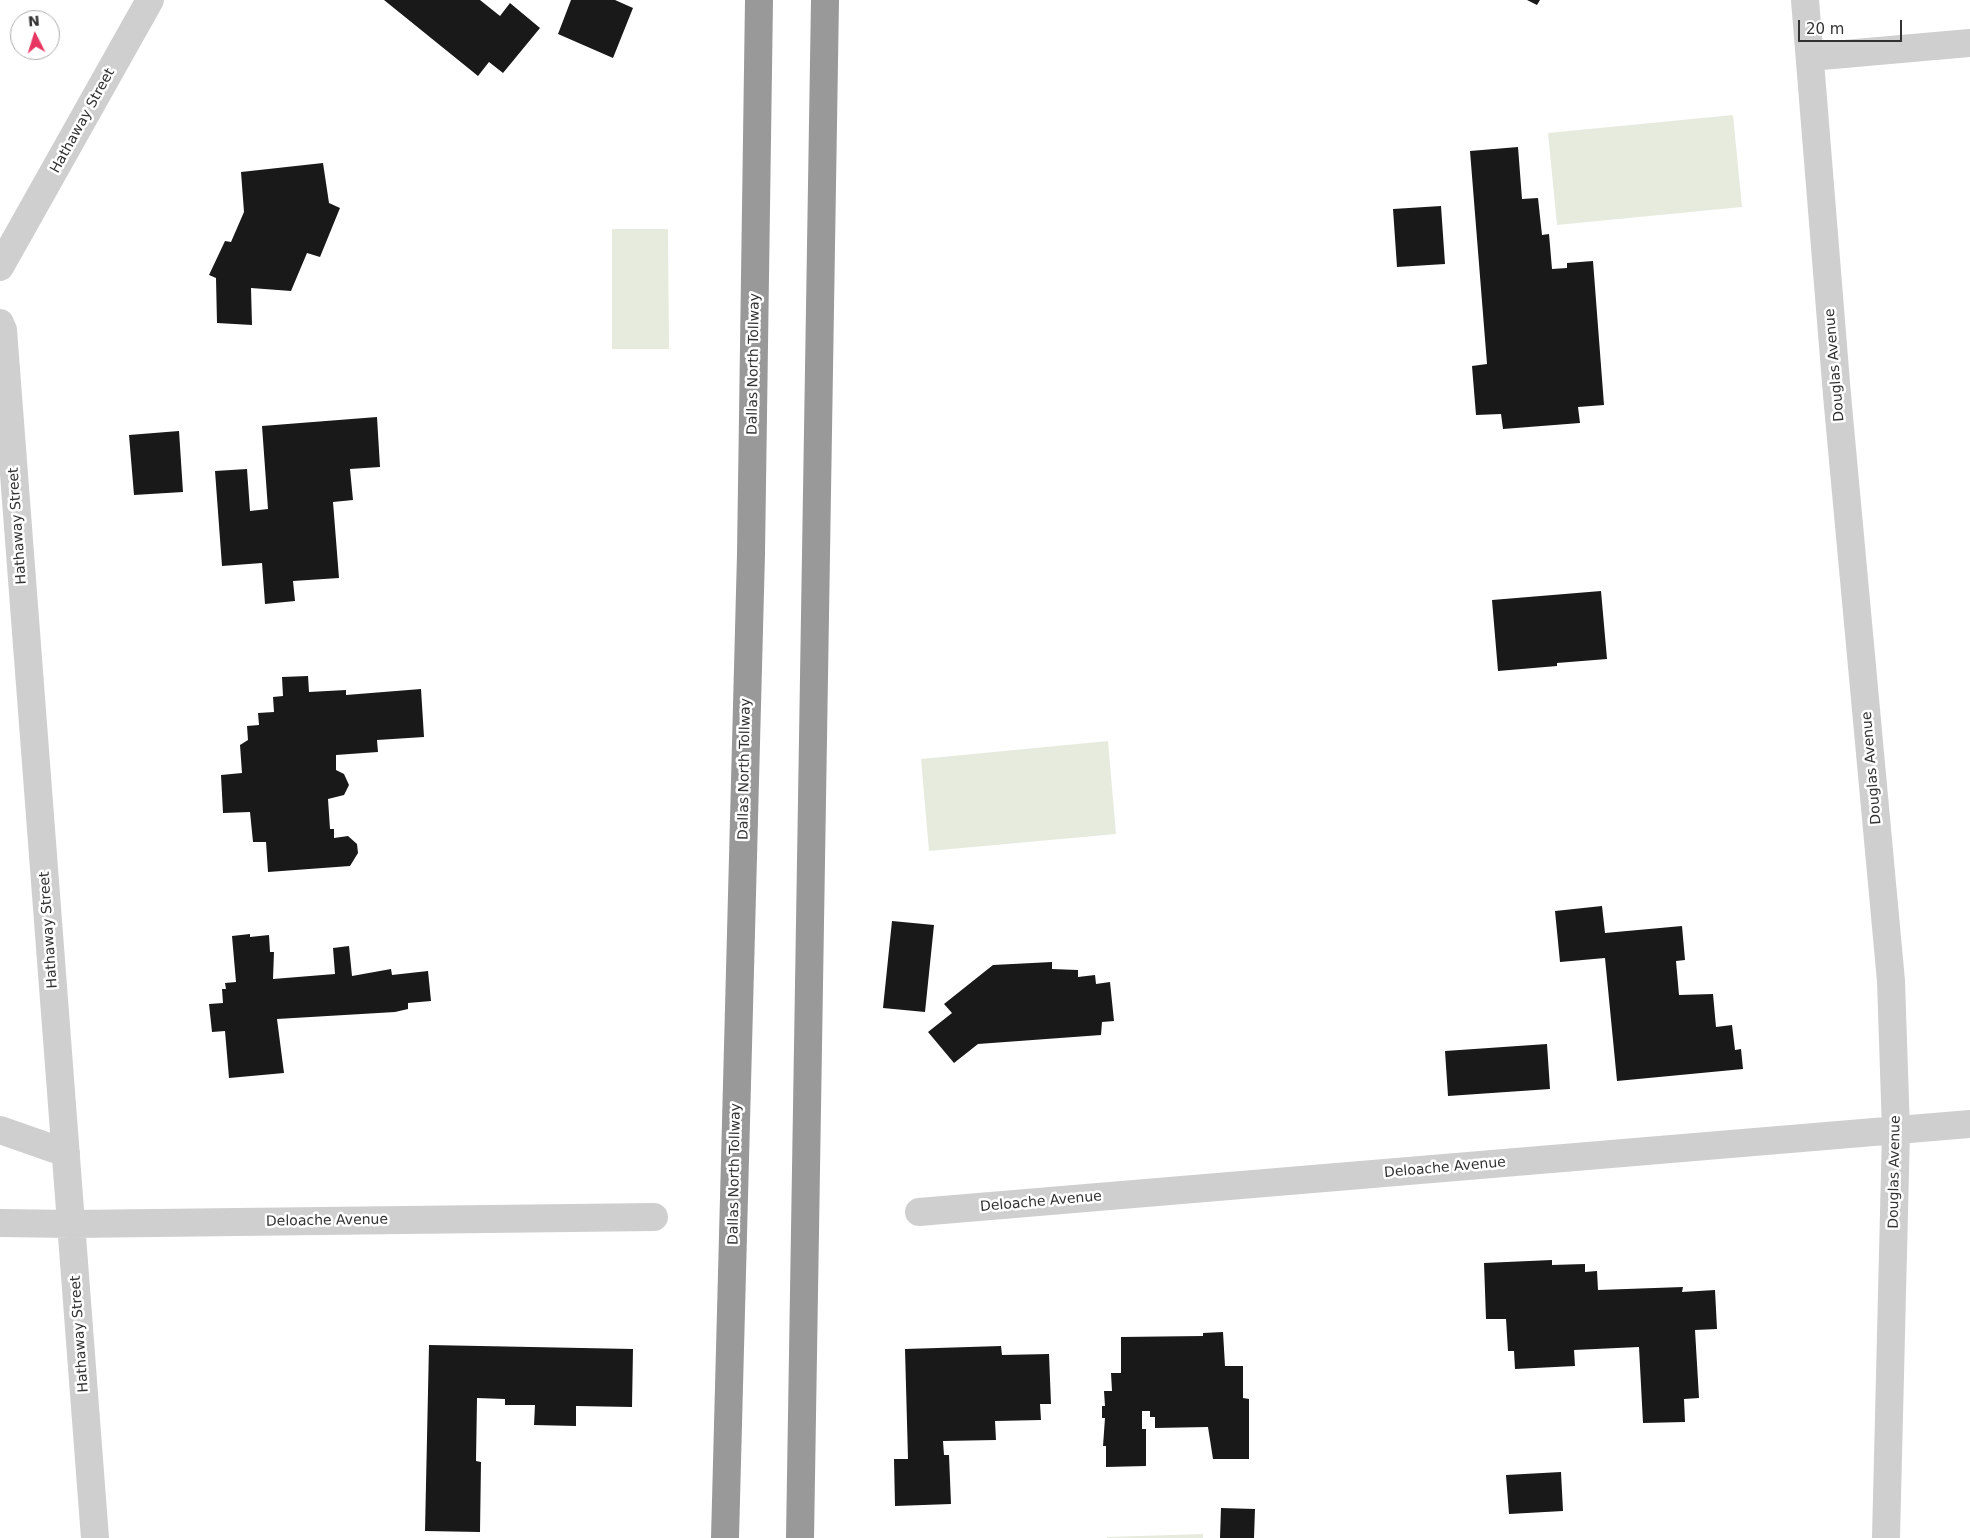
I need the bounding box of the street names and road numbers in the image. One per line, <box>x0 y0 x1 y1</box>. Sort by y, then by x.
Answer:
street label: Hathaway Street <box>47 66 119 176</box>
street label: Dallas North Tollway <box>744 293 764 435</box>
street label: Douglas Avenue <box>1822 308 1848 422</box>
street label: Hathaway Street <box>6 467 30 585</box>
street label: Dallas North Tollway <box>735 698 755 840</box>
street label: Douglas Avenue <box>1859 711 1885 825</box>
street label: Hathaway Street <box>37 871 61 989</box>
street label: Dallas North Tollway <box>725 1103 745 1245</box>
street label: Douglas Avenue <box>1886 1115 1904 1229</box>
street label: Deloache Avenue <box>1383 1154 1507 1182</box>
street label: Deloache Avenue <box>979 1188 1103 1216</box>
street label: Deloache Avenue <box>266 1212 388 1230</box>
street label: Hathaway Street <box>68 1275 92 1393</box>

